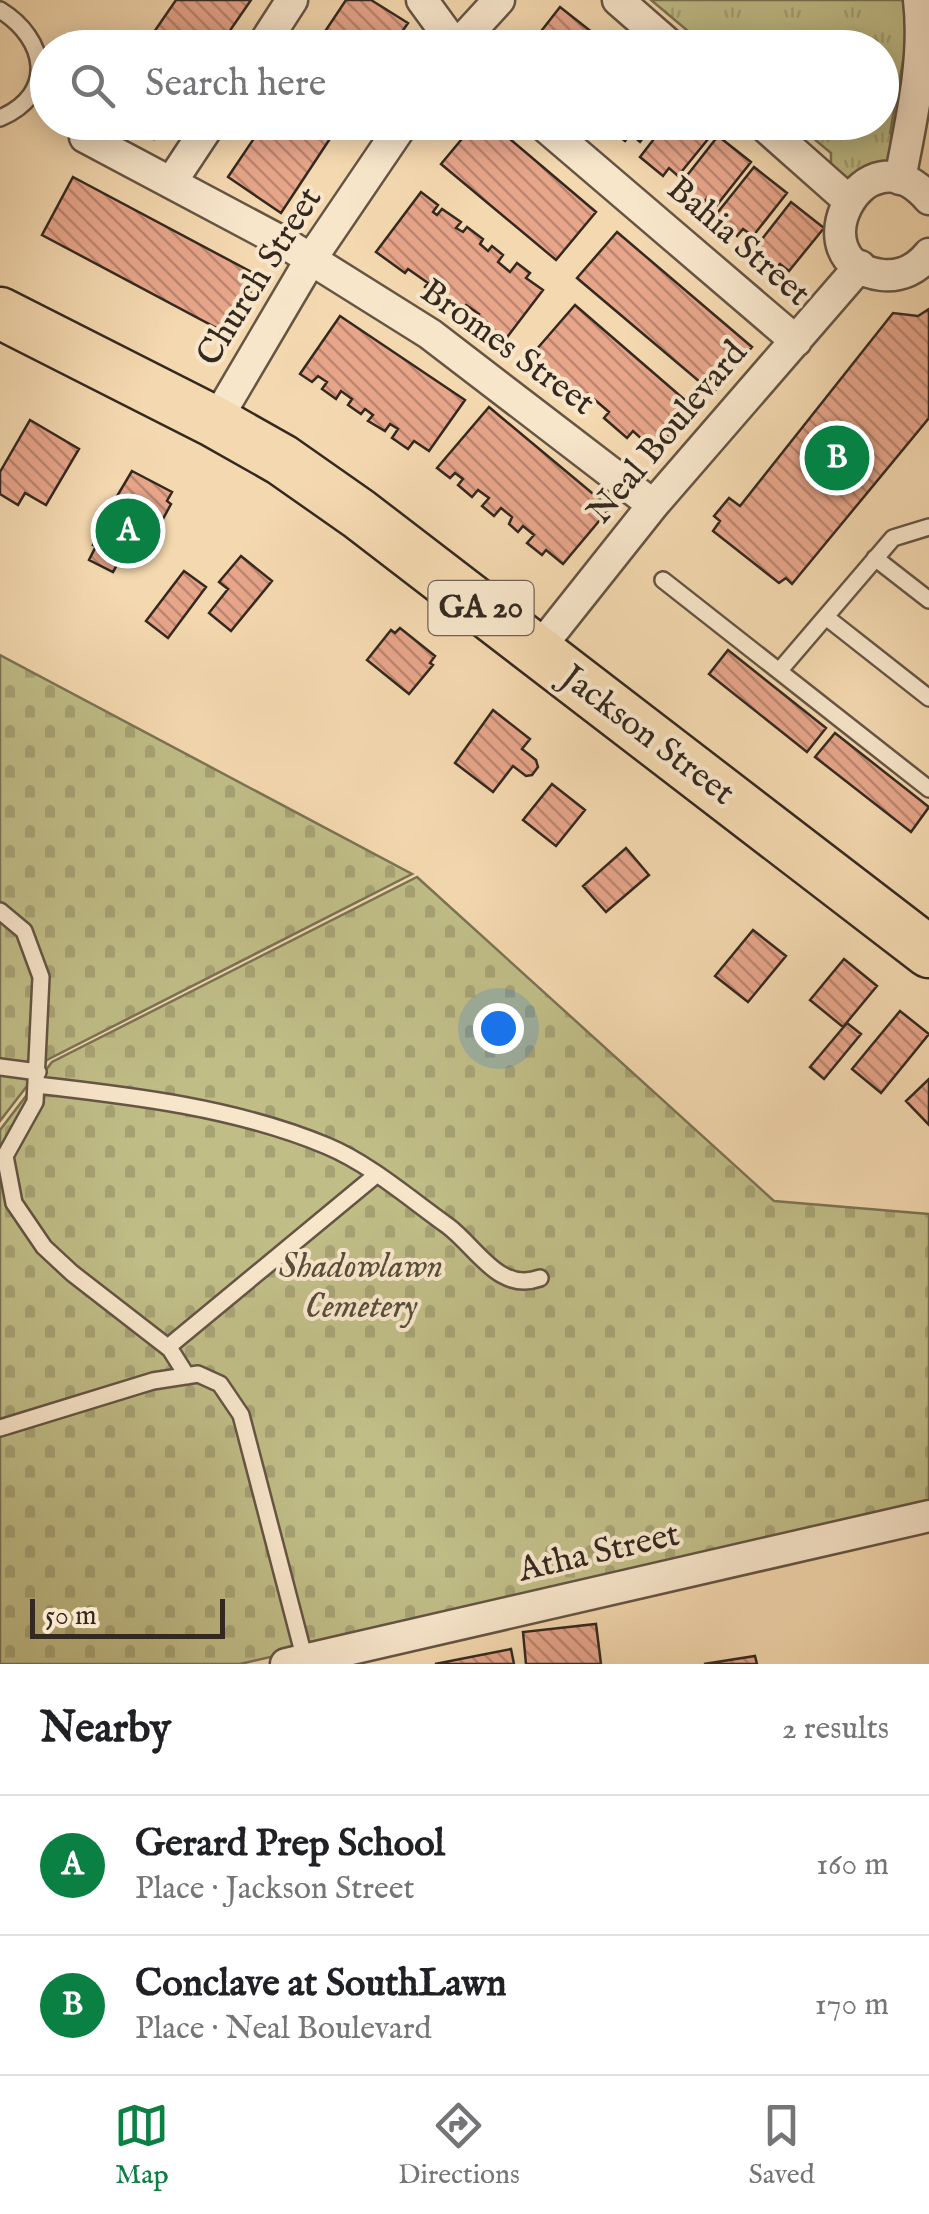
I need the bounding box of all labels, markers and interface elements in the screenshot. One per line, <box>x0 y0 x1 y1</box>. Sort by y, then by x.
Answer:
search box <box>30 30 899 140</box>
icon: search <box>65 58 120 113</box>
text: Search here <box>145 61 326 109</box>
street label: Bahia Street <box>657 167 819 317</box>
street label: Church Street <box>187 179 333 375</box>
street label: Bromes Street <box>411 270 603 426</box>
street label: Neal Boulevard <box>578 332 758 534</box>
pin: B <box>804 420 870 496</box>
pin: A <box>96 494 160 568</box>
road number: GA 20 <box>428 581 534 635</box>
street label: Jackson Street <box>548 653 743 816</box>
your location <box>473 1003 524 1054</box>
park label: Shadowlawn Cemetery <box>279 1245 443 1330</box>
street label: Atha Street <box>513 1513 684 1594</box>
scale bar <box>30 1594 225 1638</box>
text: 50 m <box>45 1599 97 1634</box>
text: Nearby <box>40 1703 171 1756</box>
text: 2 results <box>782 1709 889 1750</box>
text: Gerard Prep School <box>135 1821 445 1869</box>
text: A <box>62 1845 83 1886</box>
text: 160 m <box>816 1845 889 1886</box>
text: Place · Jackson Street <box>135 1869 414 1910</box>
text: Conclave at SouthLawn <box>135 1961 507 2009</box>
text: B <box>62 1985 83 2026</box>
text: 170 m <box>815 1985 889 2026</box>
text: Place · Neal Boulevard <box>135 2009 432 2050</box>
tab: Map <box>114 2098 169 2193</box>
tab: Directions <box>398 2098 520 2193</box>
tab: Saved <box>748 2098 815 2193</box>

